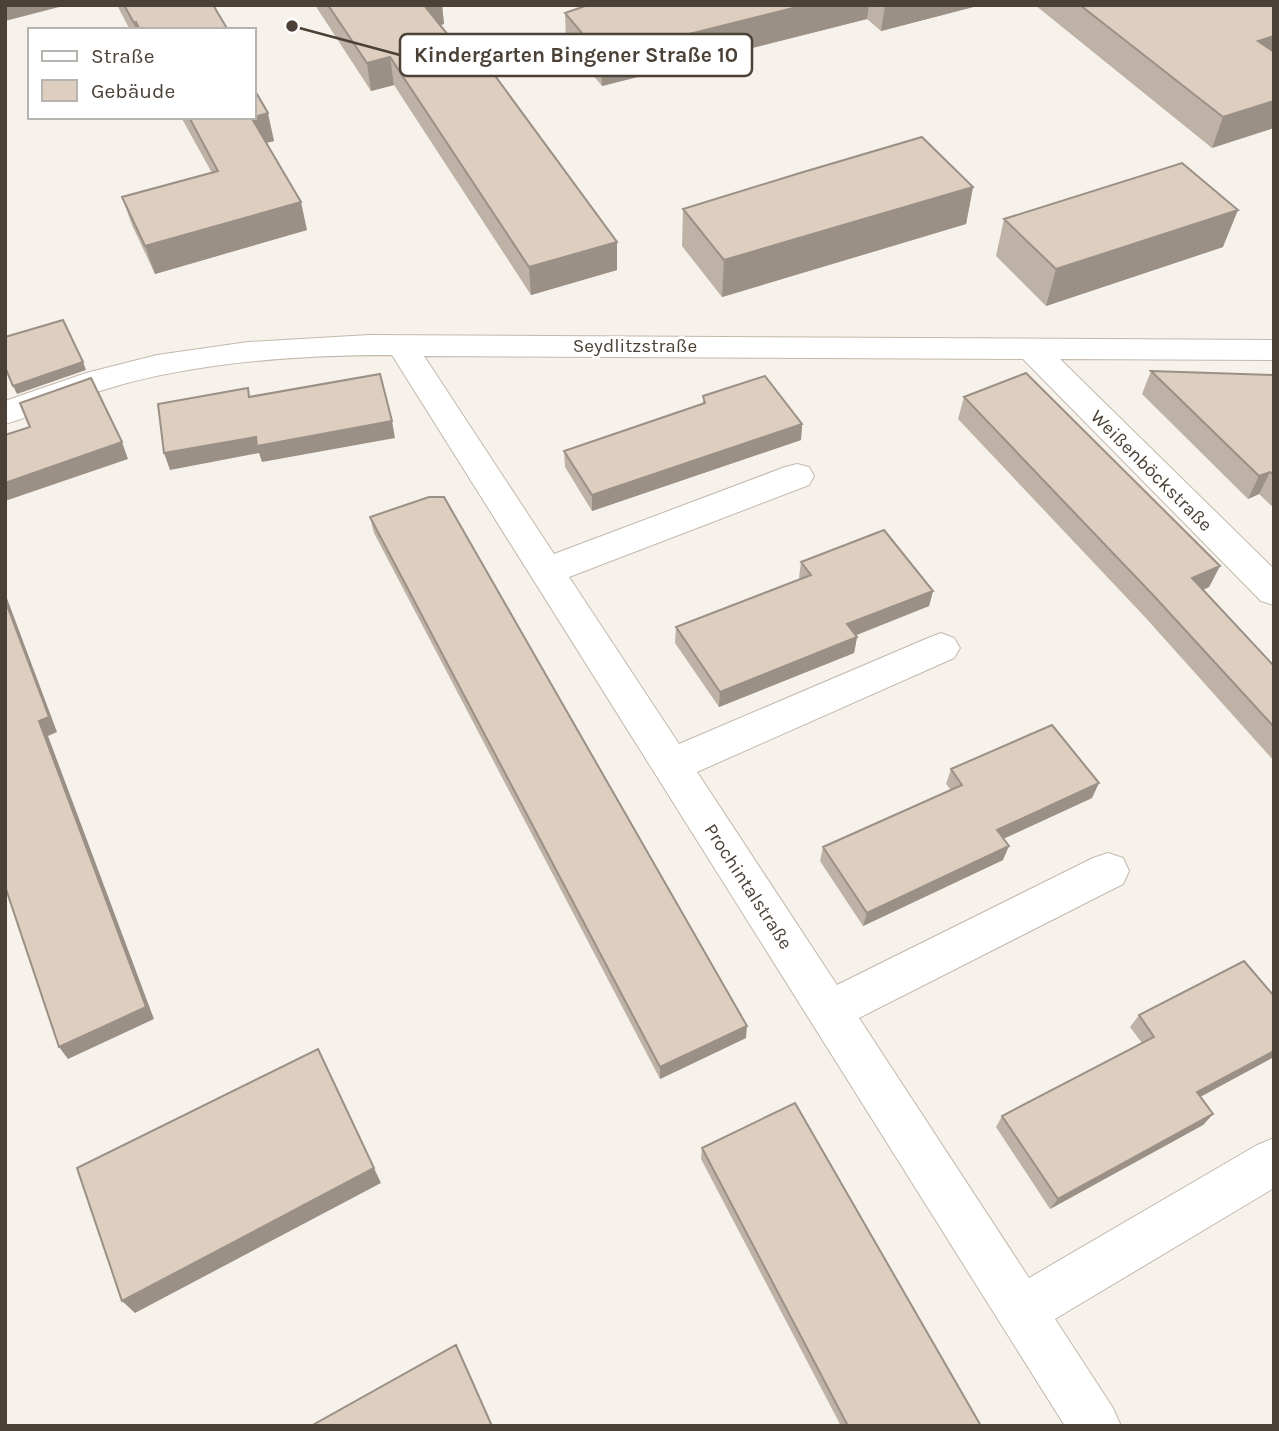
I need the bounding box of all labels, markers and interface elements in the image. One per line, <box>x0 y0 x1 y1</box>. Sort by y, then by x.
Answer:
legend <box>28 28 256 119</box>
callout: Kindergarten Bingener Straße 10 <box>400 34 752 76</box>
text: Kindergarten Bingener Straße 10 <box>414 43 738 67</box>
text: Straße <box>91 44 154 68</box>
text: Gebäude <box>91 79 175 103</box>
street label: Seydlitzstraße <box>573 335 697 357</box>
street label: Weißenböckstraße <box>1086 405 1217 536</box>
street label: Prochintalstraße <box>699 820 797 953</box>

